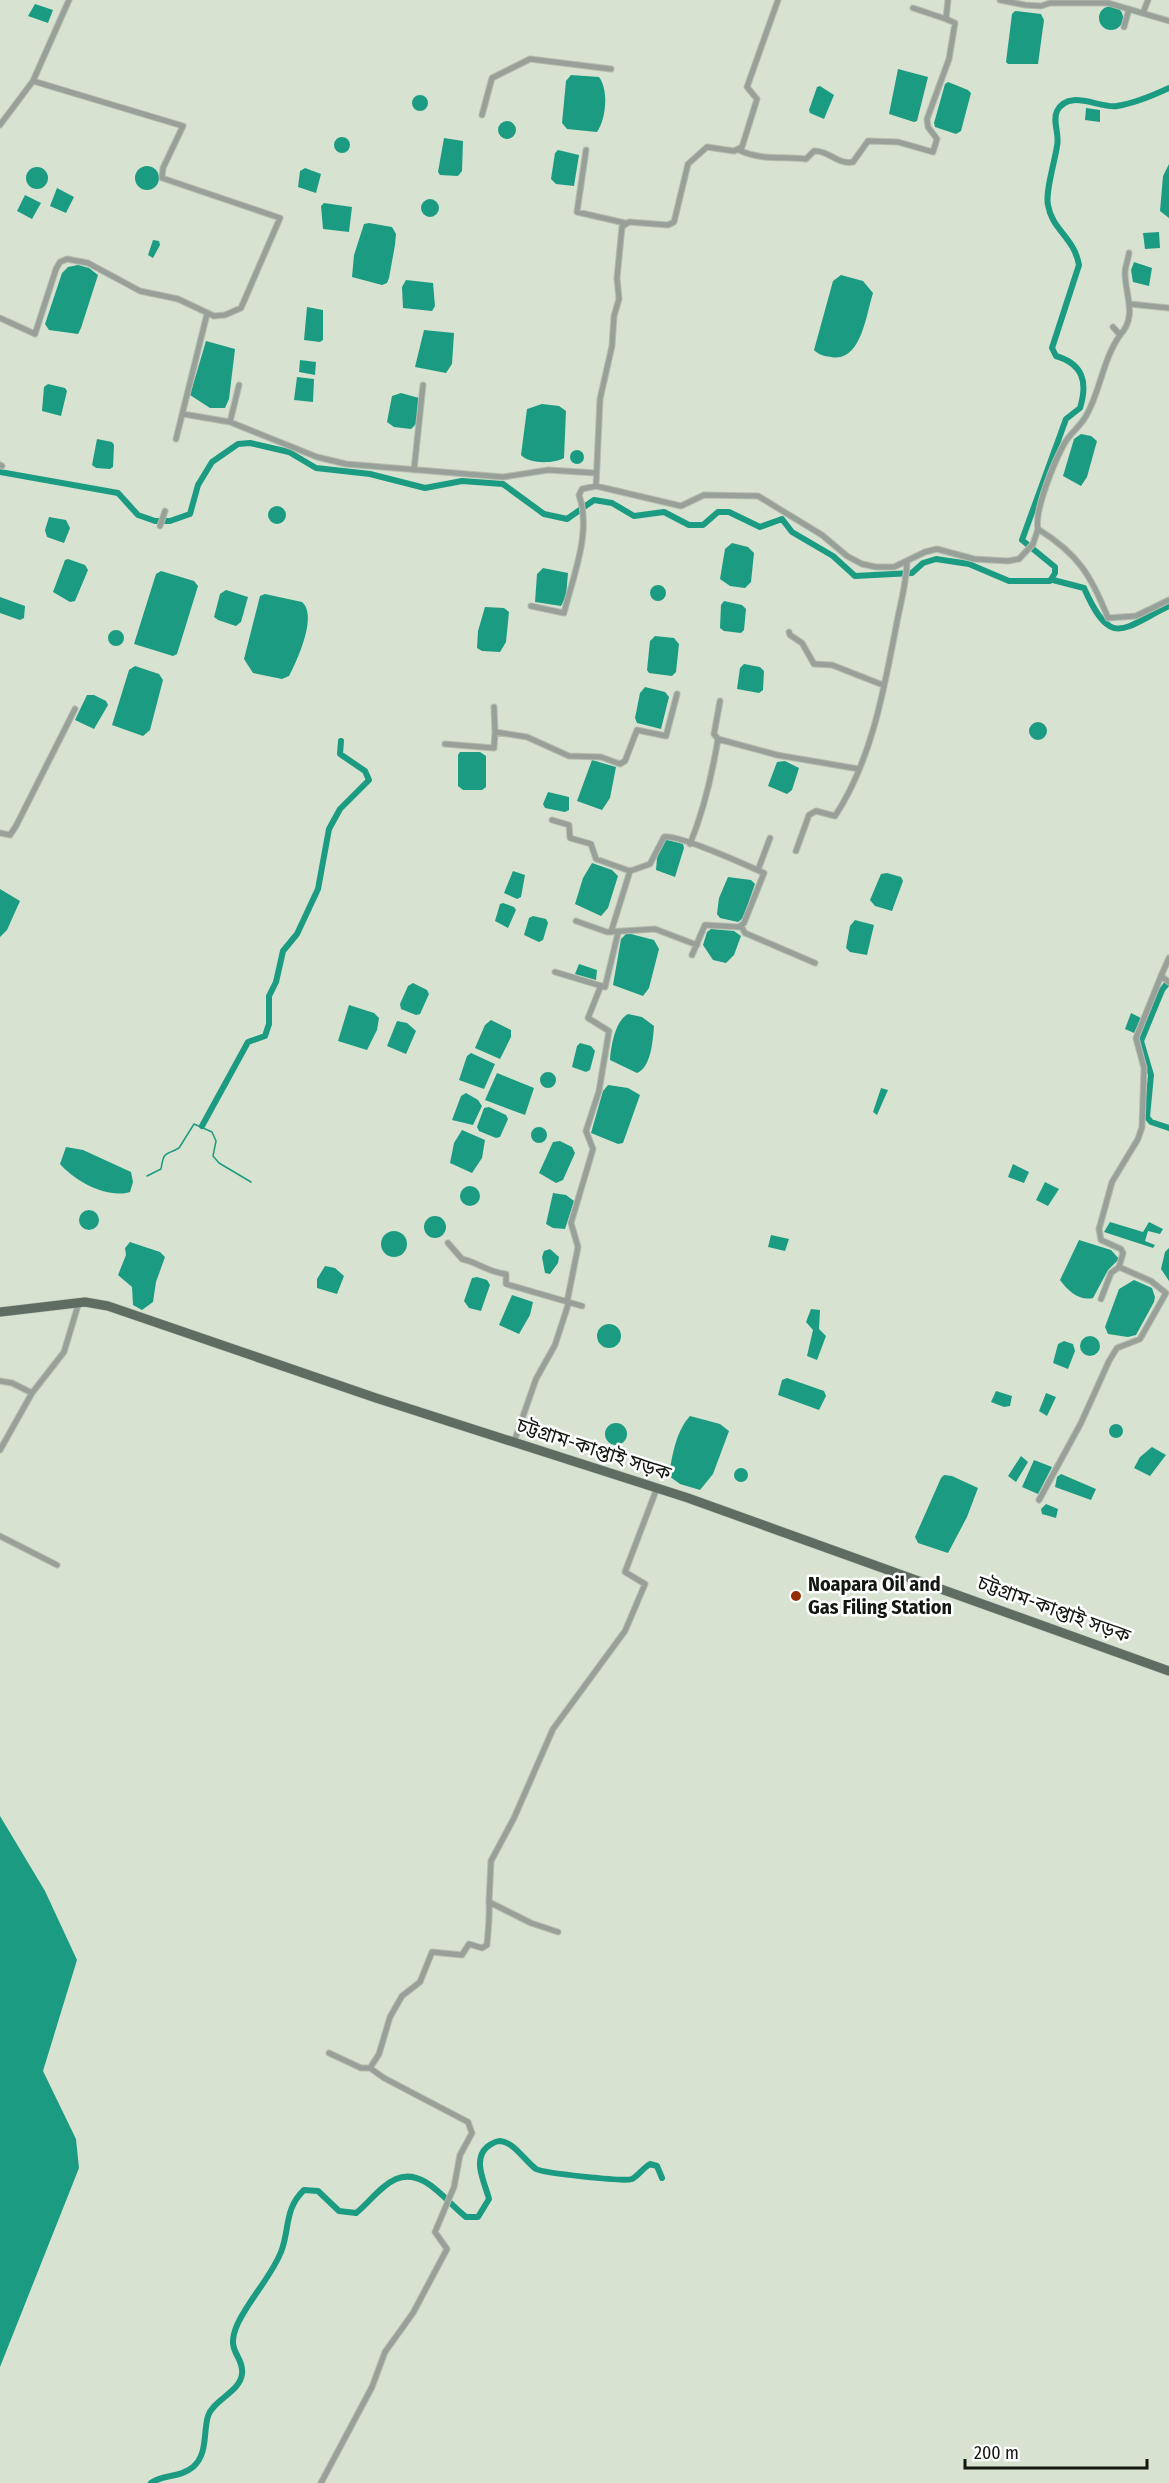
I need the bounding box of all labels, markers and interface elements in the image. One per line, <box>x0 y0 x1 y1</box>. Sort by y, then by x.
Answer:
street label: চট্টগ্রাম-কাপ্তাই সড়ক <box>513 1412 675 1486</box>
street label: চট্টগ্রাম-কাপ্তাই সড়ক <box>973 1570 1135 1648</box>
place label: Noapara Oil and Gas Filing Station <box>808 1572 952 1619</box>
marker: Noapara Oil and Gas Filing Station <box>789 1589 803 1603</box>
scale bar <box>965 2432 1146 2470</box>
text: 200 m <box>974 2442 1019 2464</box>

